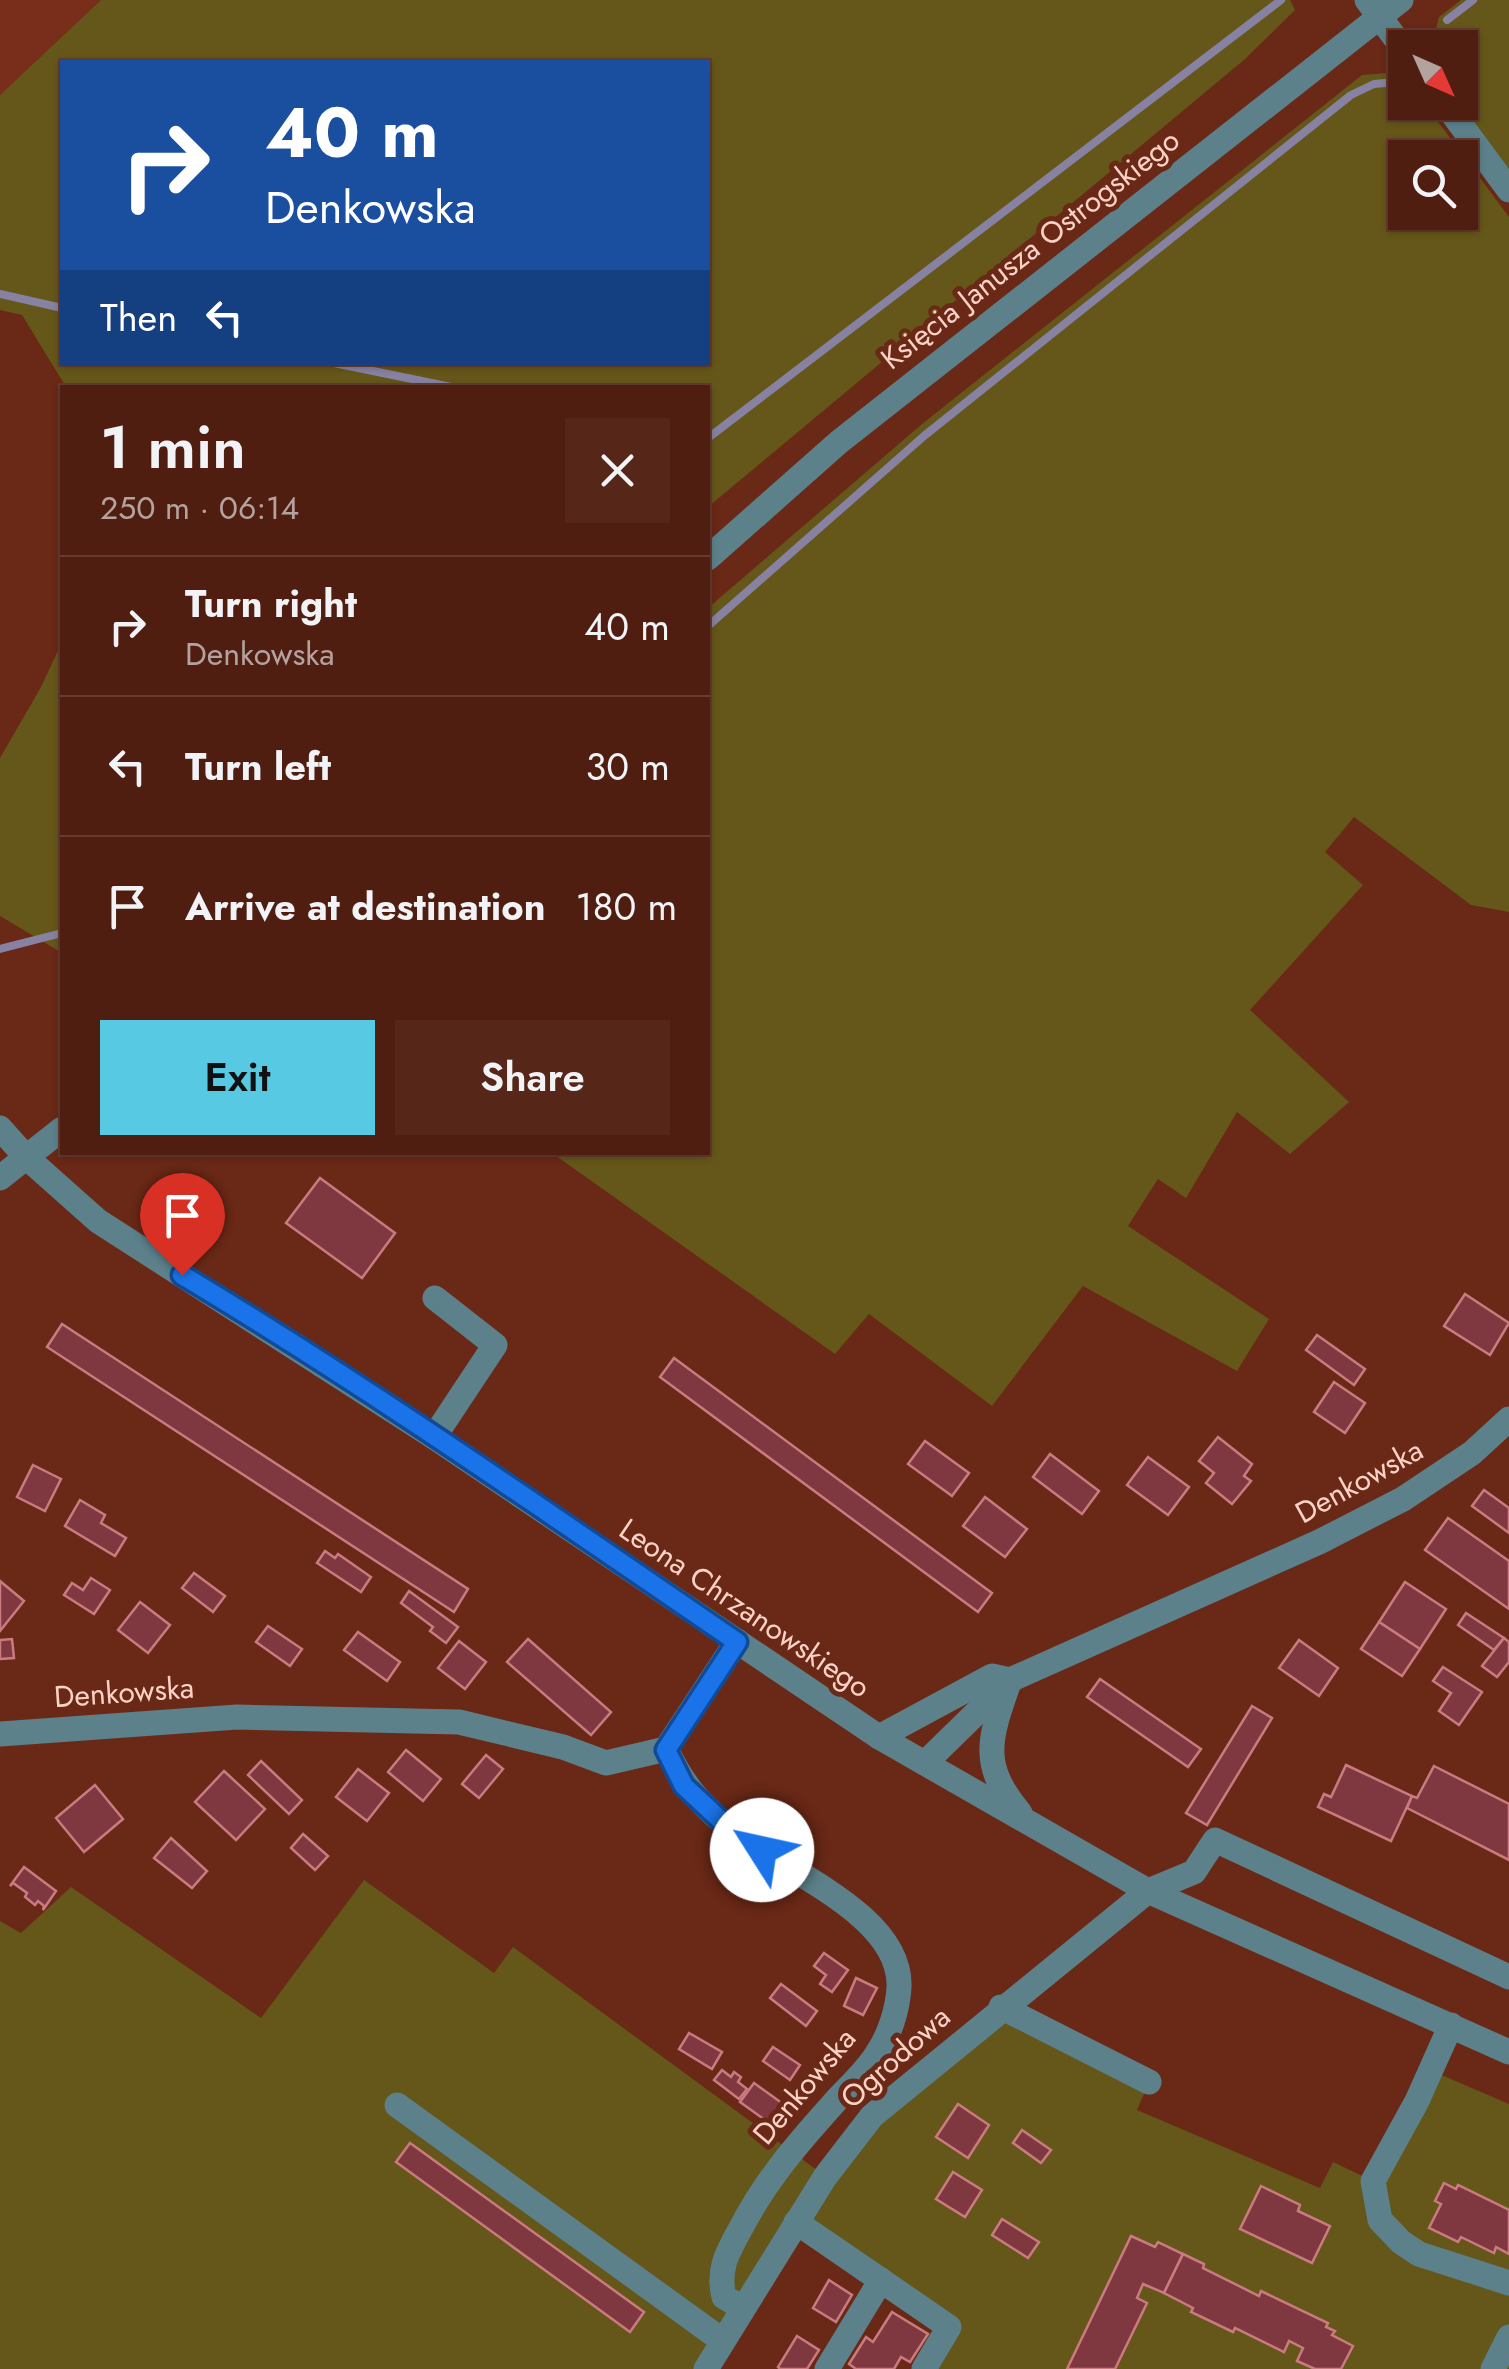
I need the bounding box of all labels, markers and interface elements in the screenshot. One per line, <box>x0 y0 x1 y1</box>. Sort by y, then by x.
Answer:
north arrow <box>1388 30 1478 120</box>
map controls <box>1388 30 1478 230</box>
text: 40 m <box>265 82 439 183</box>
icon: right <box>100 100 230 230</box>
street label: Księcia Janusza Ostrogskiego <box>872 119 1188 379</box>
button: search <box>1388 140 1478 230</box>
text: Denkowska <box>265 175 476 240</box>
text: Then <box>100 290 177 345</box>
icon: left <box>197 290 252 345</box>
text: 1 min <box>100 404 246 491</box>
button: close <box>565 418 670 523</box>
text: 250 m · 06:14 <box>100 485 299 531</box>
text: Turn right <box>185 576 357 631</box>
icon: right <box>100 599 155 654</box>
text: 40 m <box>584 599 670 654</box>
text: Denkowska <box>185 631 335 677</box>
icon: left <box>100 739 155 794</box>
text: Turn left <box>185 739 331 794</box>
text: 30 m <box>585 739 670 794</box>
icon: arrive <box>100 879 155 934</box>
text: Arrive at destination <box>185 879 546 934</box>
text: 180 m <box>576 879 677 934</box>
button: Exit <box>100 1020 375 1135</box>
button: Share <box>395 1020 670 1135</box>
pin <box>140 1173 225 1276</box>
icon: arrive <box>155 1188 210 1243</box>
street label: Denkowska <box>1287 1428 1431 1534</box>
street label: Leona Chrzanowskiego <box>611 1508 879 1708</box>
street label: Denkowska <box>52 1666 196 1718</box>
position arrow <box>710 1798 814 1902</box>
street label: Ogrodowa <box>830 1996 960 2118</box>
street label: Denkowska <box>742 2018 866 2154</box>

